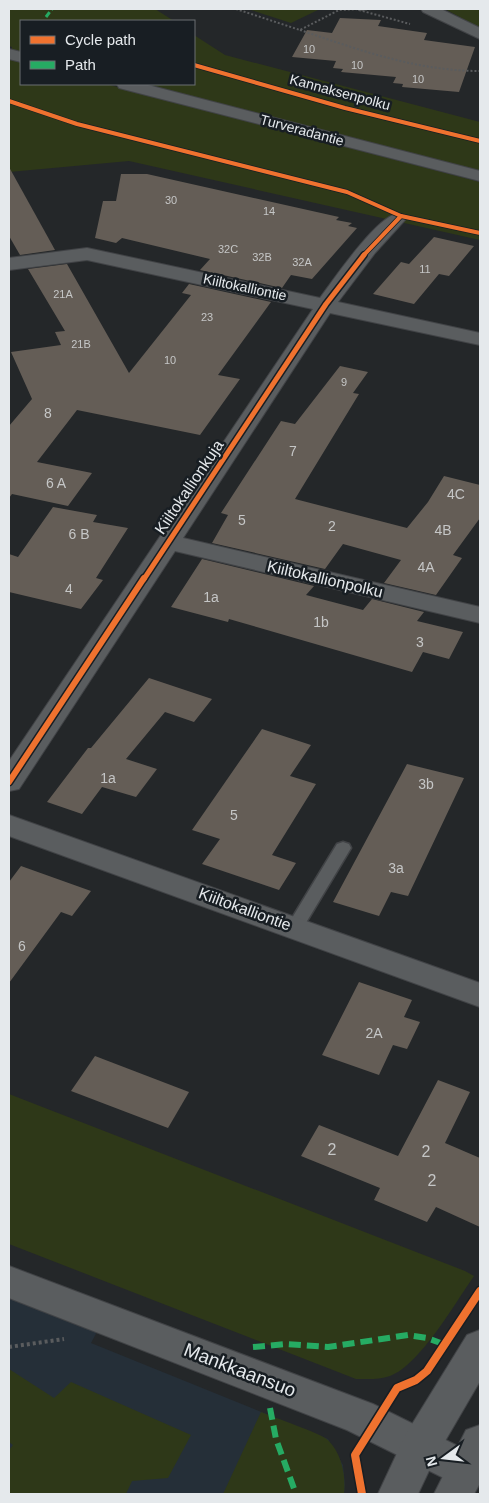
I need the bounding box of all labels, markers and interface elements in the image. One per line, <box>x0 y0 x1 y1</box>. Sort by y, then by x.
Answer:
legend <box>20 20 195 85</box>
text: Cycle path <box>65 31 136 48</box>
house number: 10 <box>303 43 315 55</box>
text: Path <box>65 56 96 73</box>
house number: 10 <box>351 59 363 71</box>
street label: Kannaksenpolku <box>288 71 392 113</box>
house number: 10 <box>412 73 424 85</box>
street label: Turveradantie <box>258 111 346 149</box>
house number: 30 <box>165 194 177 206</box>
house number: 14 <box>263 205 275 217</box>
house number: 32C <box>218 243 238 255</box>
house number: 32B <box>252 251 272 263</box>
house number: 32A <box>292 256 312 268</box>
house number: 11 <box>419 263 431 275</box>
street label: Kiiltokalliontie <box>202 270 288 304</box>
house number: 21A <box>53 288 73 300</box>
house number: 23 <box>201 311 213 323</box>
house number: 21B <box>71 338 91 350</box>
house number: 10 <box>164 354 176 366</box>
house number: 9 <box>341 376 347 388</box>
house number: 8 <box>44 405 52 421</box>
street label: Kiiltokallionkuja <box>151 437 227 537</box>
house number: 7 <box>289 443 297 459</box>
house number: 6 A <box>46 475 67 491</box>
house number: 4C <box>447 486 465 502</box>
house number: 5 <box>238 512 246 528</box>
house number: 2 <box>328 518 336 534</box>
house number: 4B <box>434 522 452 538</box>
house number: 6 B <box>68 526 90 542</box>
street label: Kiiltokallionpolku <box>265 557 385 601</box>
house number: 4A <box>417 559 435 575</box>
house number: 4 <box>65 581 73 597</box>
house number: 1a <box>203 589 219 605</box>
house number: 1b <box>313 614 329 630</box>
house number: 3 <box>416 634 424 650</box>
house number: 1a <box>100 770 116 786</box>
house number: 3b <box>418 776 434 792</box>
house number: 5 <box>230 807 238 823</box>
house number: 3a <box>388 860 404 876</box>
street label: Kiiltokalliontie <box>197 884 294 934</box>
house number: 6 <box>18 938 26 954</box>
house number: 2A <box>365 1025 383 1041</box>
house number: 2 <box>328 1141 337 1158</box>
house number: 2 <box>422 1143 431 1160</box>
house number: 2 <box>428 1172 437 1189</box>
street label: Mankkaansuo <box>181 1339 299 1401</box>
north arrow <box>419 1433 469 1483</box>
text: N <box>422 1454 440 1468</box>

